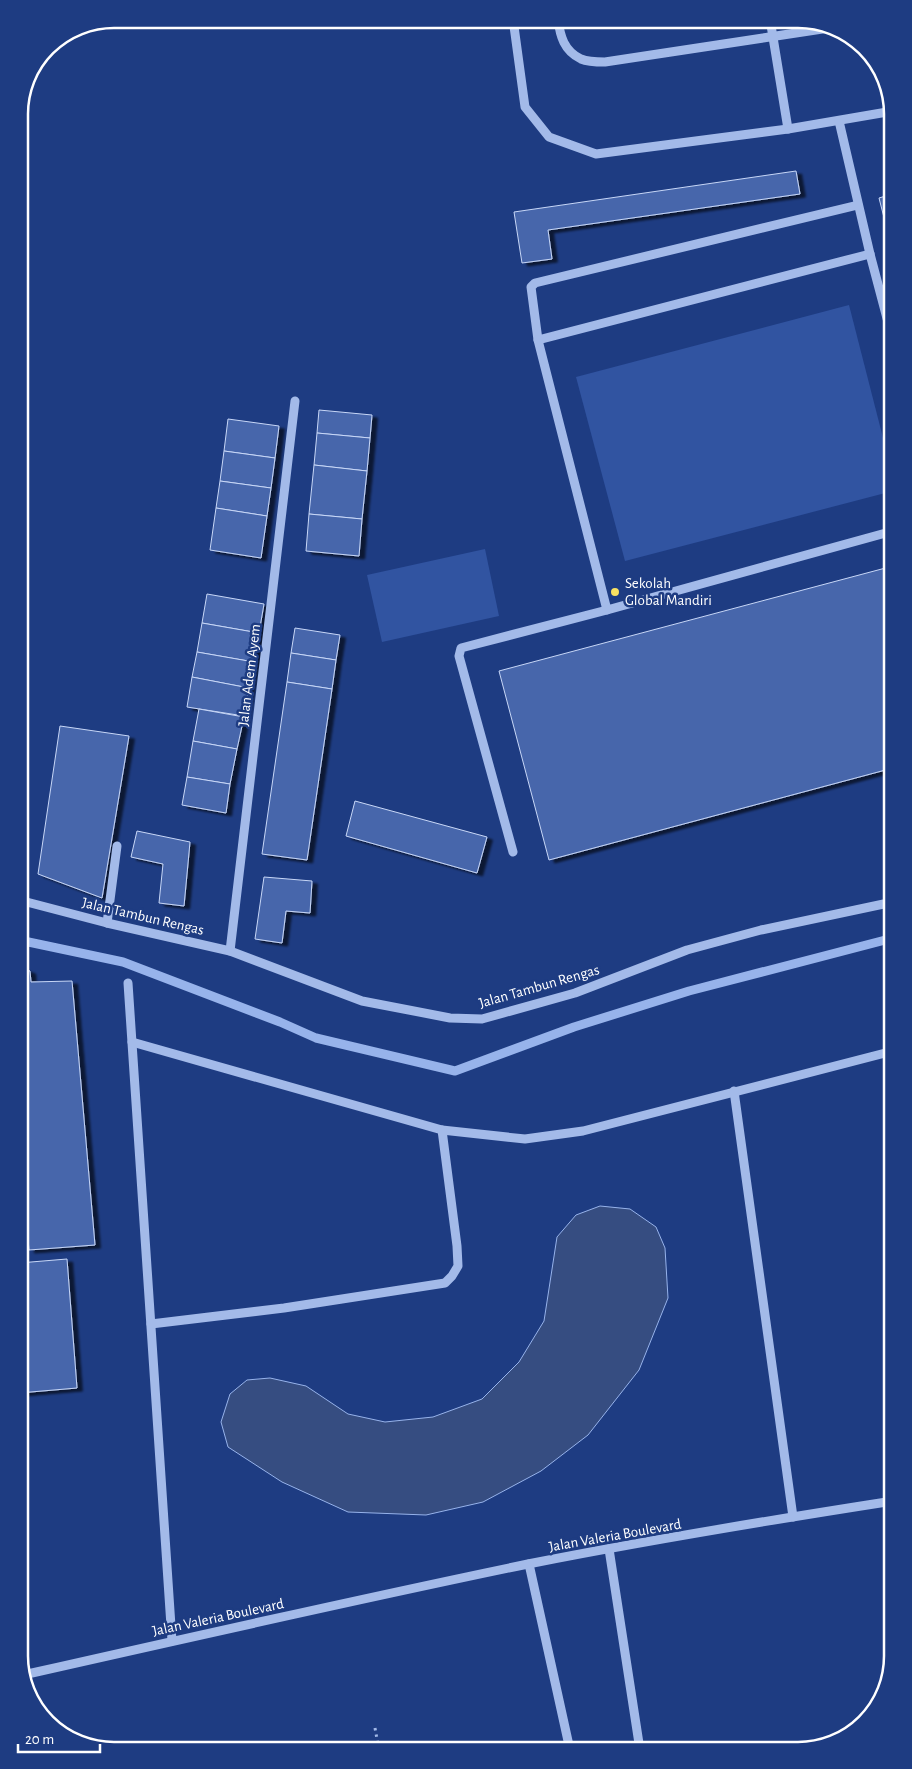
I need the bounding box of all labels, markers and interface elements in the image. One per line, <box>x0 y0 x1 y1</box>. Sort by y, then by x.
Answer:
place label: Sekolah Global Mandiri <box>625 576 712 608</box>
marker: Sekolah Global Mandiri <box>609 586 621 598</box>
street label: Jalan Adem Ayem <box>236 623 263 727</box>
street label: Jalan Tambun Rengas <box>81 895 205 938</box>
street label: Jalan Tambun Rengas <box>477 962 601 1011</box>
street label: Jalan Valeria Boulevard <box>548 1516 683 1555</box>
street label: Jalan Valeria Boulevard <box>151 1596 285 1639</box>
scale bar <box>18 1722 100 1754</box>
text: 20 m <box>25 1732 54 1747</box>

